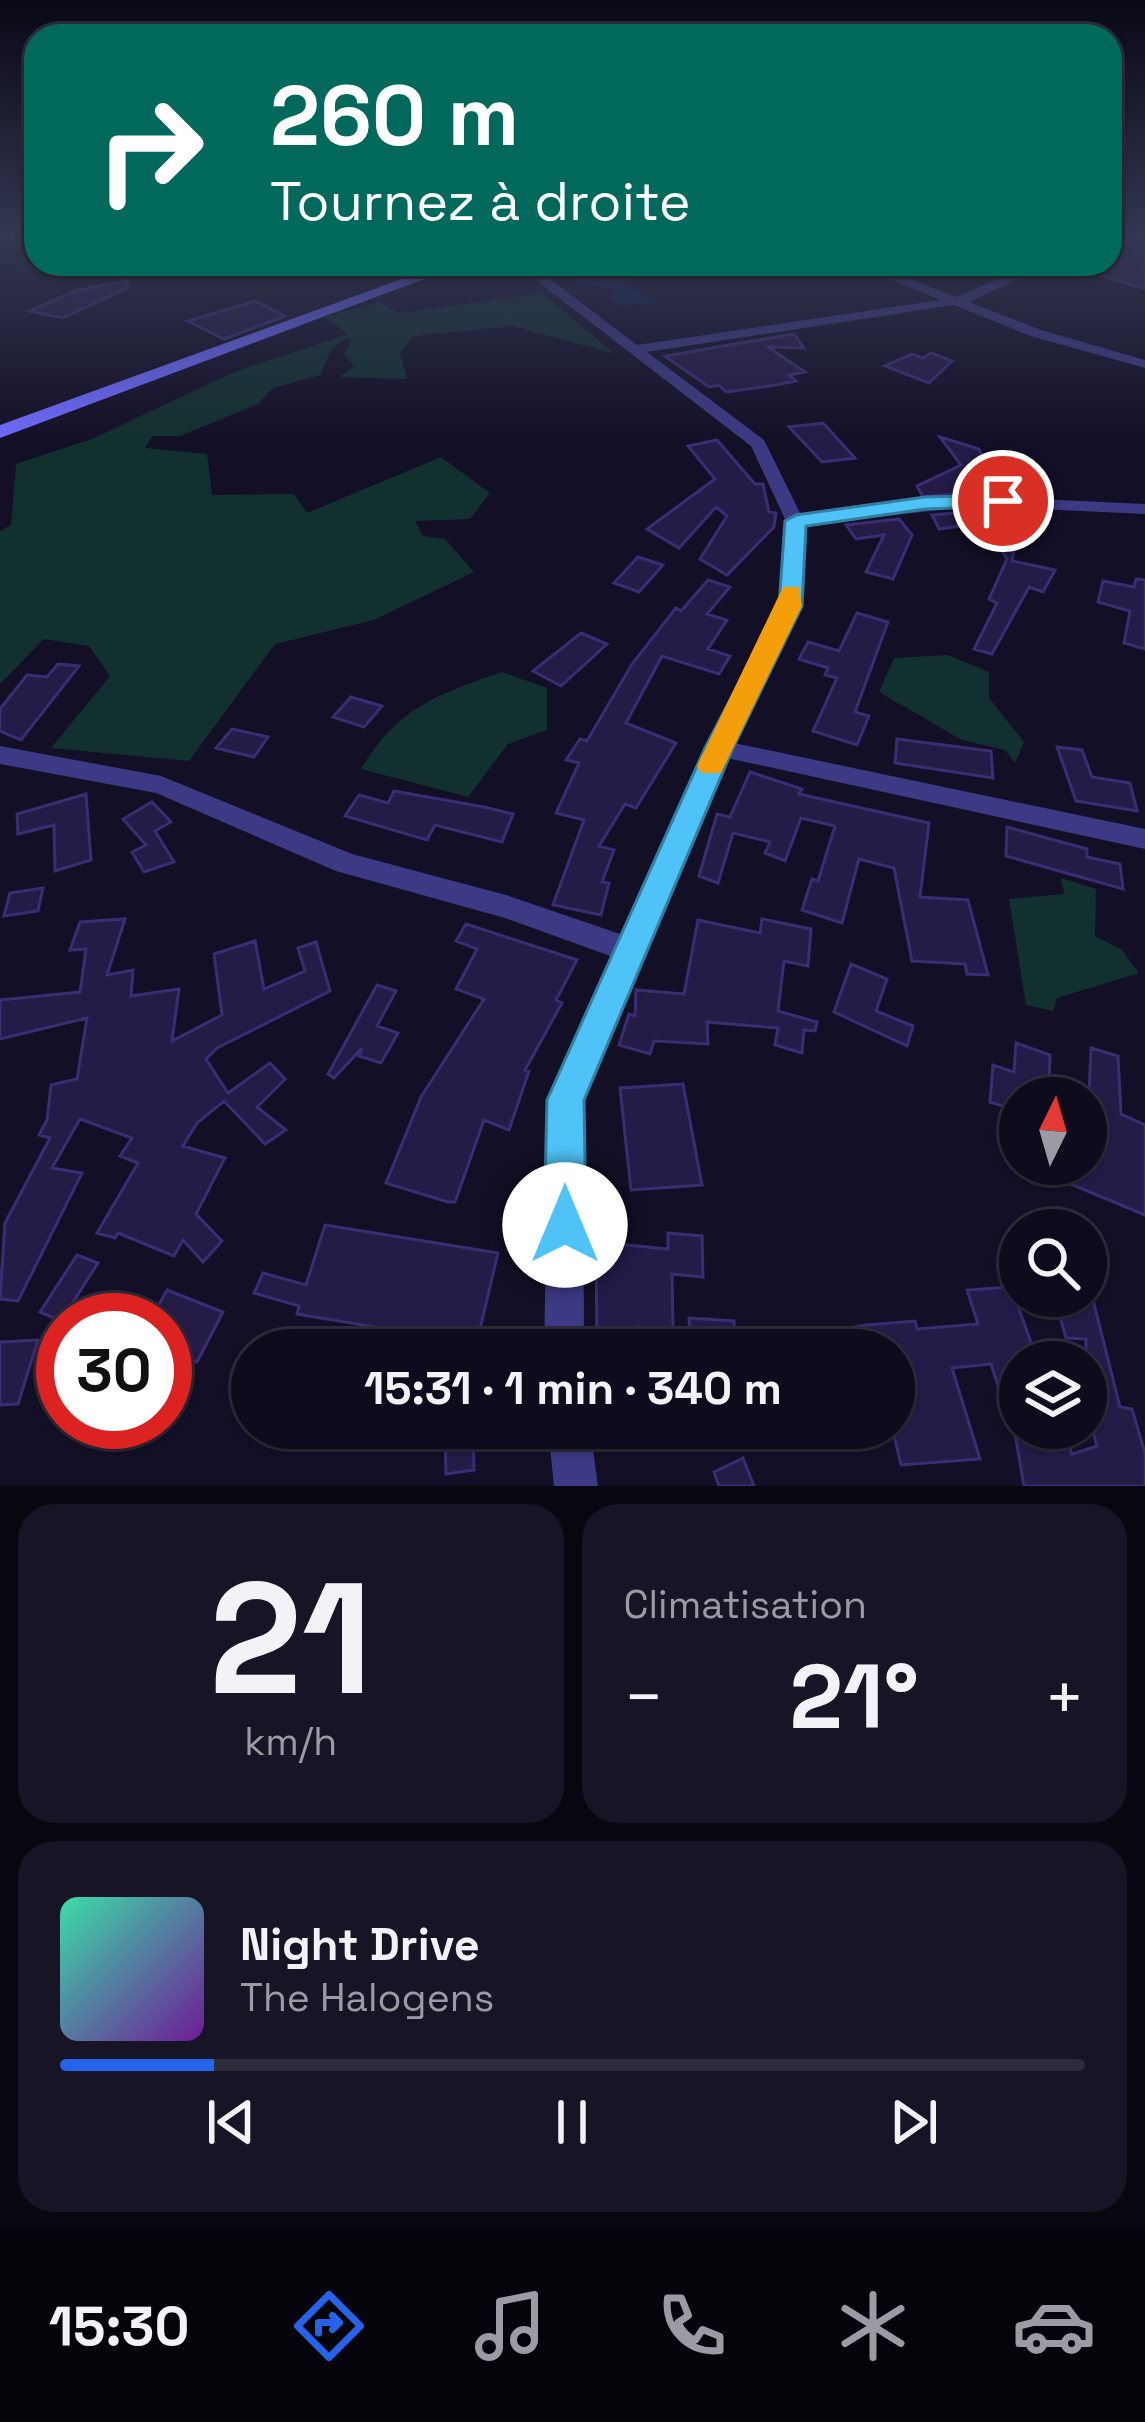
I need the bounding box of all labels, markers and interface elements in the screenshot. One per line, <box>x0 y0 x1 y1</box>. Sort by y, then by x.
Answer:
text: 260 m <box>270 62 519 170</box>
icon: right <box>72 72 228 228</box>
text: Tournez à droite <box>270 167 691 236</box>
pin <box>952 450 1054 552</box>
icon: arrive <box>970 468 1036 534</box>
north arrow <box>999 1077 1107 1185</box>
map controls <box>999 1077 1107 1449</box>
position arrow <box>502 1162 628 1288</box>
button: search <box>999 1209 1107 1317</box>
speed limit sign: 30 <box>36 1293 192 1449</box>
button: layers <box>999 1341 1107 1449</box>
text: 15:31 · 1 min · 340 m <box>364 1360 782 1417</box>
text: 21 <box>209 1539 372 1739</box>
text: Climatisation <box>624 1580 867 1629</box>
text: 21° <box>789 1639 919 1754</box>
text: − <box>624 1655 664 1739</box>
text: + <box>1044 1655 1085 1739</box>
text: km/h <box>244 1717 337 1766</box>
text: Night Drive <box>240 1916 480 1973</box>
text: The Halogens <box>240 1973 494 2022</box>
icon: previous <box>198 2089 264 2155</box>
icon: pause <box>539 2089 605 2155</box>
icon: next <box>881 2089 947 2155</box>
icon: directions <box>287 2284 371 2368</box>
icon: music <box>468 2284 552 2368</box>
icon: phone <box>650 2284 734 2368</box>
icon: climate <box>831 2284 915 2368</box>
icon: car <box>1012 2284 1096 2368</box>
text: 15:30 <box>49 2292 189 2361</box>

